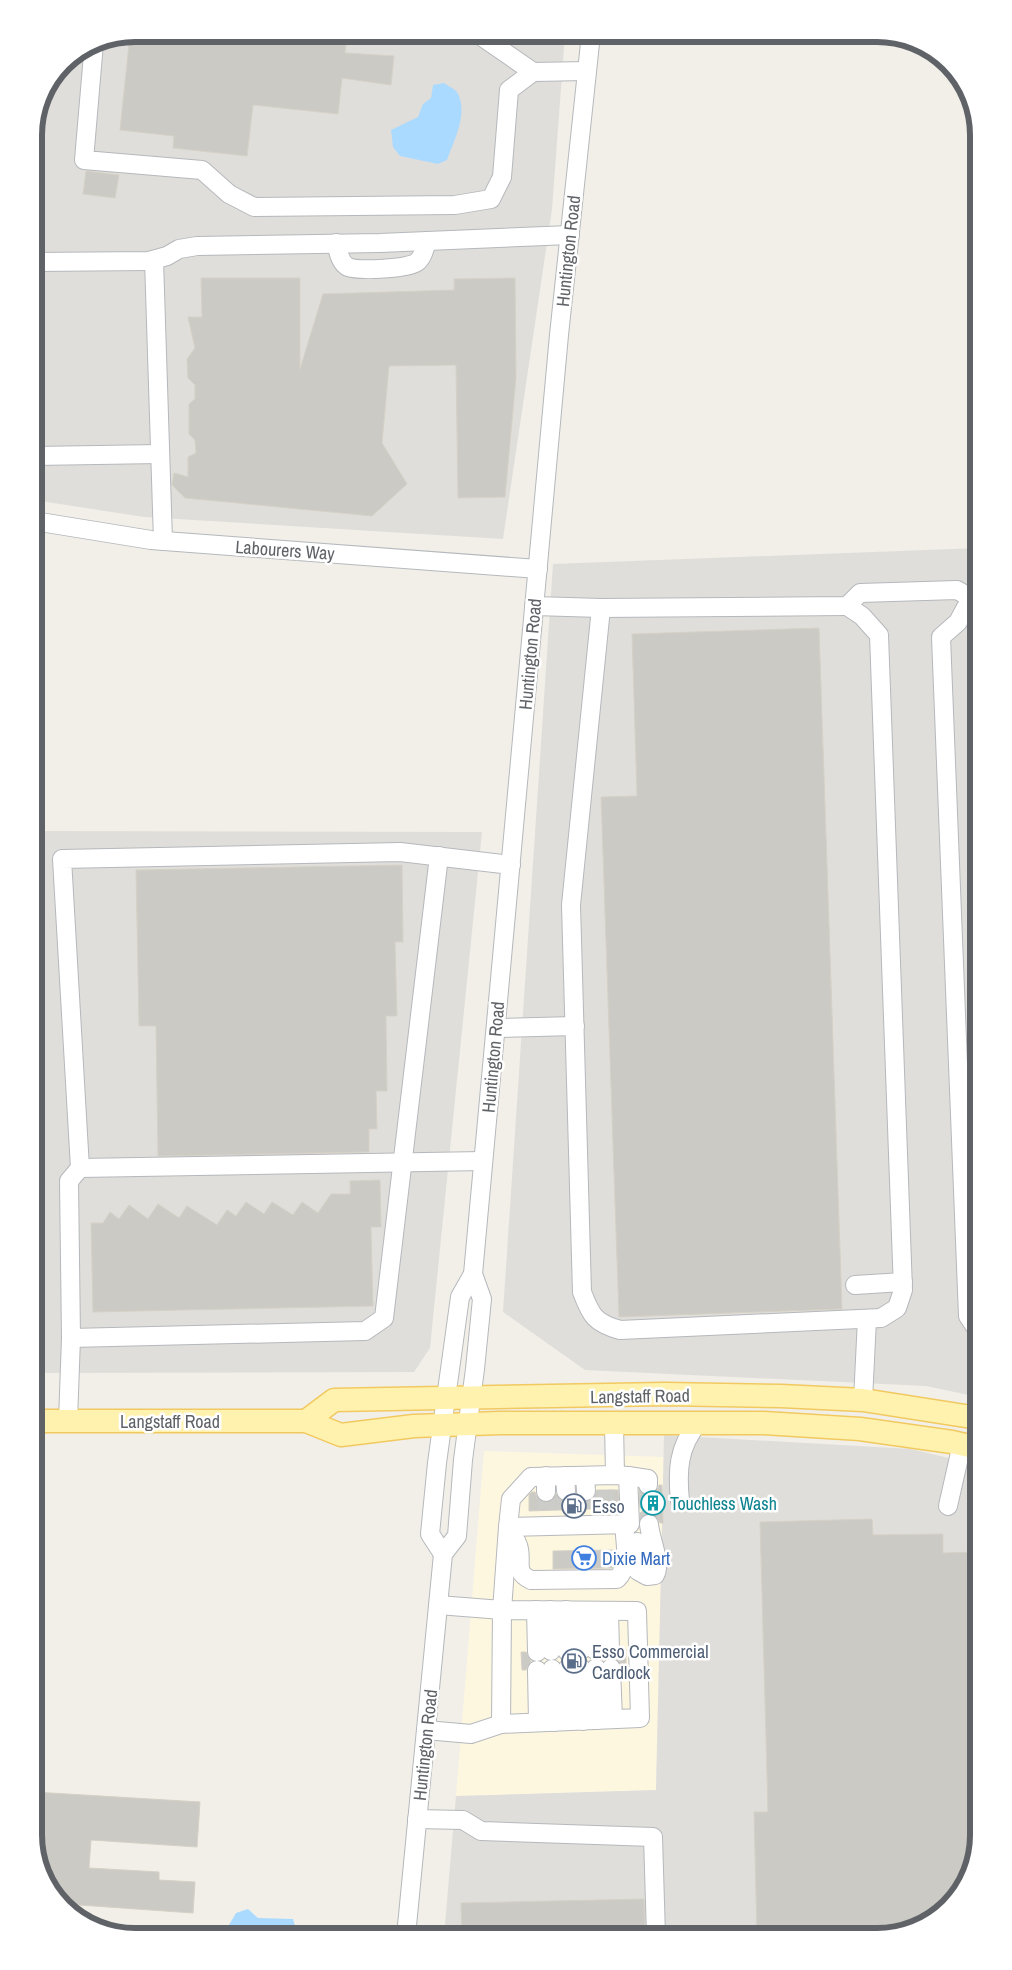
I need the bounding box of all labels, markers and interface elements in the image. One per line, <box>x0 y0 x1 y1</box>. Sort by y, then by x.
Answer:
street label: Huntington Road <box>550 194 586 308</box>
street label: Labourers Way <box>234 534 336 566</box>
street label: Huntington Road <box>513 597 547 711</box>
street label: Huntington Road <box>476 1000 510 1114</box>
street label: Langstaff Road <box>590 1383 690 1409</box>
street label: Langstaff Road <box>120 1409 220 1434</box>
building icon: Touchless Wash <box>640 1490 666 1516</box>
place label: Touchless Wash <box>670 1491 777 1516</box>
fuel station icon: Esso <box>561 1493 587 1519</box>
place label: Esso <box>592 1494 625 1519</box>
supermarket icon: Dixie Mart <box>571 1545 597 1571</box>
place label: Dixie Mart <box>602 1546 670 1571</box>
place label: Esso Commercial Cardlock <box>592 1639 708 1685</box>
fuel station icon: Esso Commercial Cardlock <box>561 1648 587 1674</box>
street label: Huntington Road <box>407 1688 443 1802</box>

